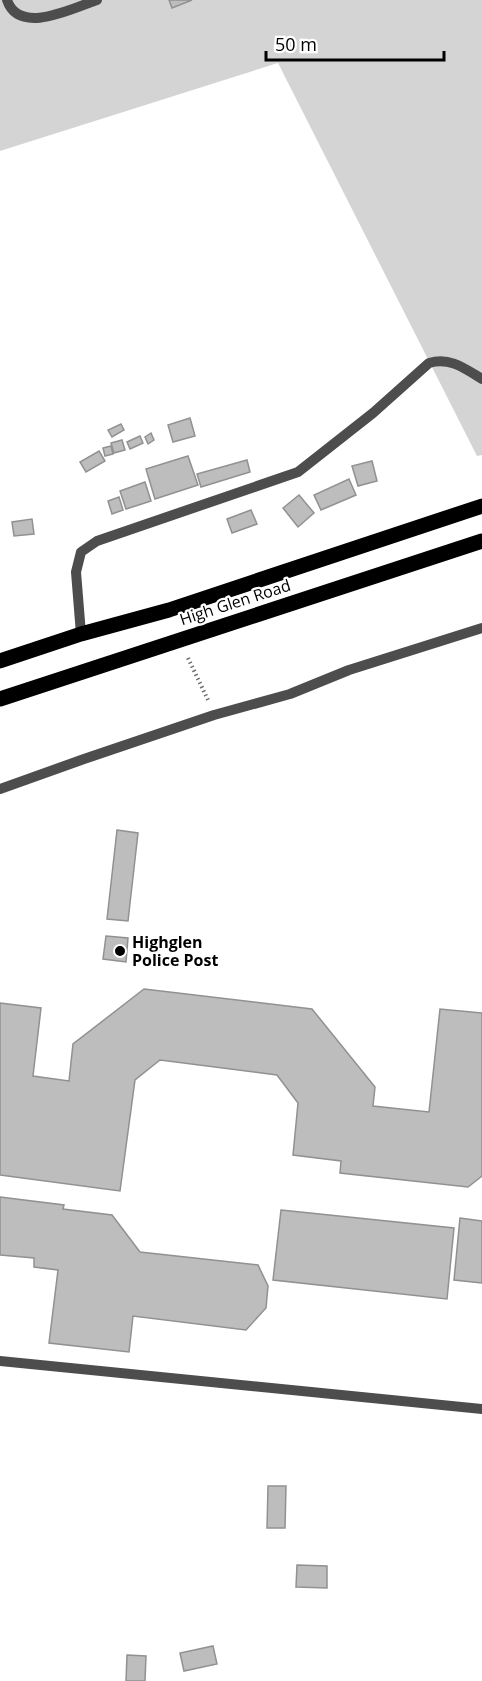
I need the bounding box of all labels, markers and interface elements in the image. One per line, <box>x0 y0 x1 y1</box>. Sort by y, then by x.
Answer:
scale bar <box>266 24 444 62</box>
text: 50 m <box>275 32 317 56</box>
street label: High Glen Road <box>177 574 293 630</box>
place label: Highglen Police Post <box>132 931 218 971</box>
marker: Highglen Police Post <box>113 944 127 958</box>

